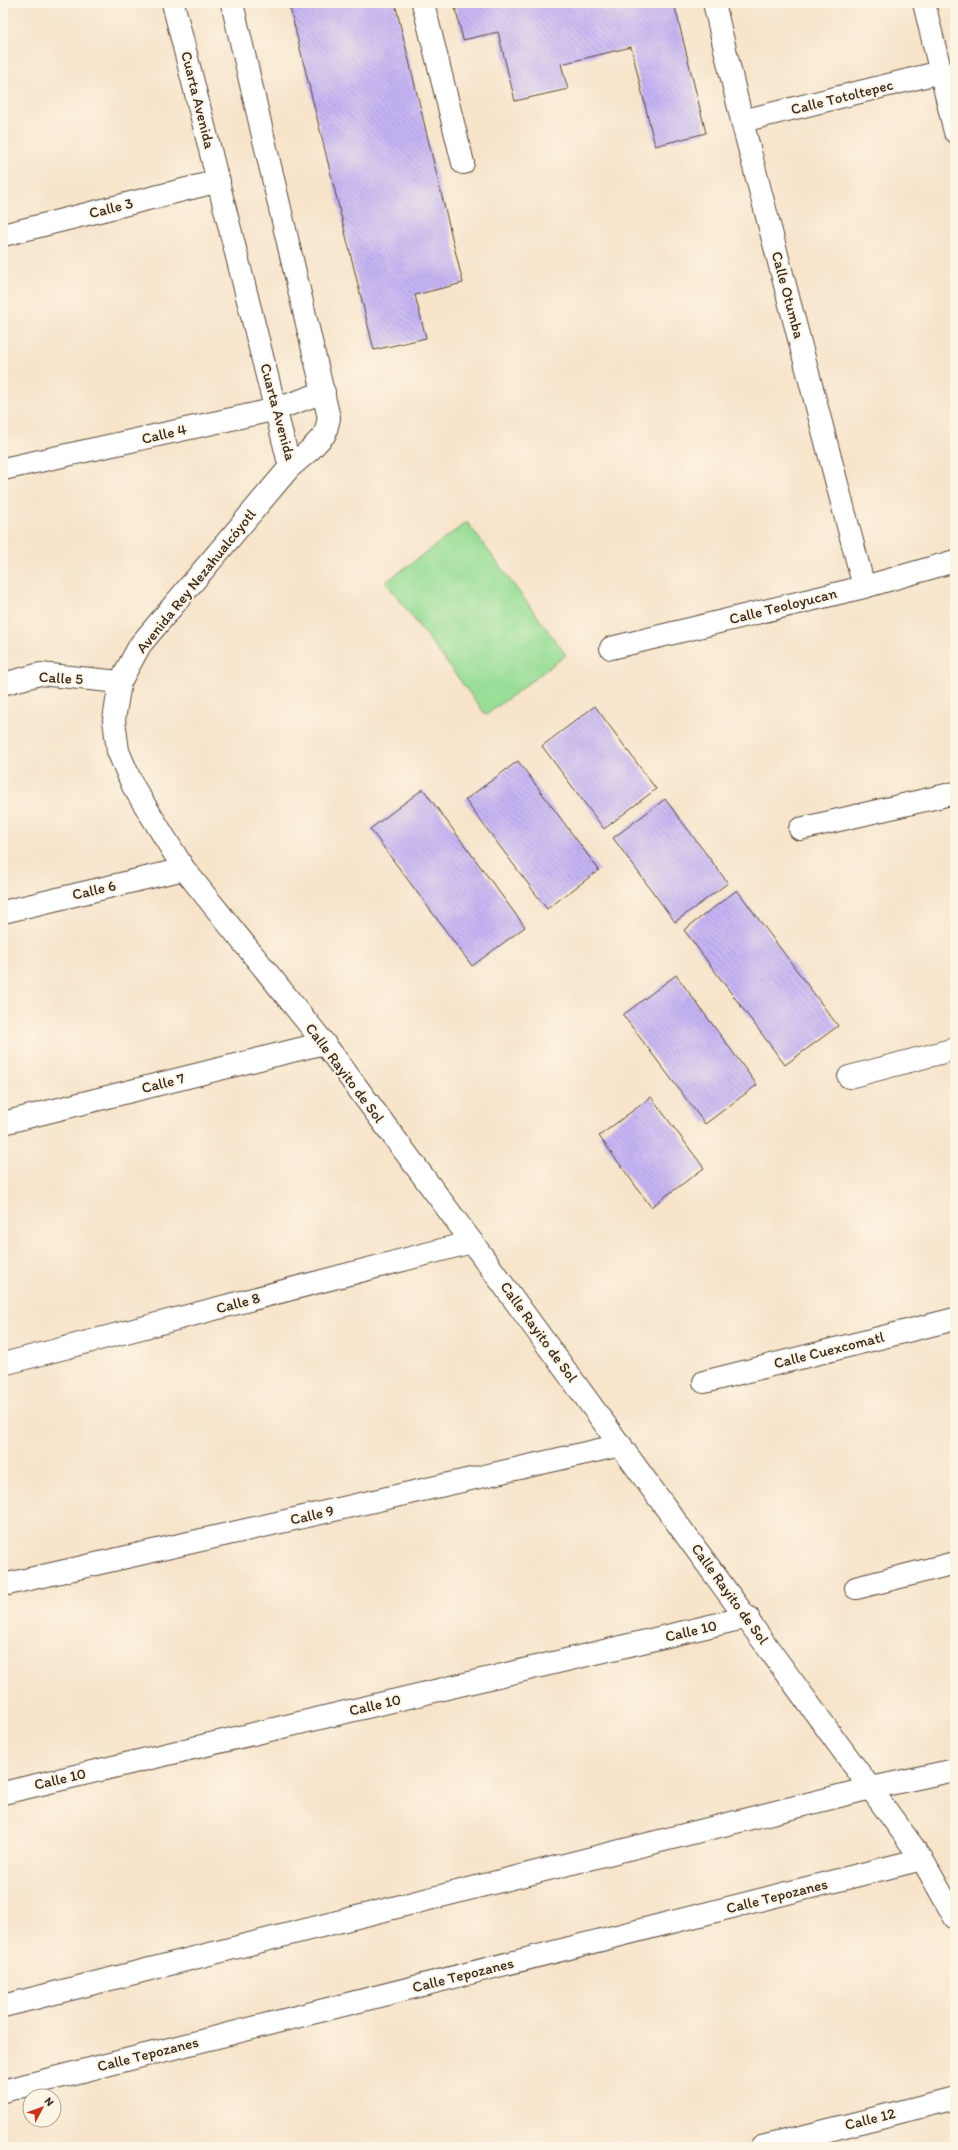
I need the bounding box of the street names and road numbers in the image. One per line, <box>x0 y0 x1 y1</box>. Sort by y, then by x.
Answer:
street label: Cuarta Avenida <box>177 49 219 151</box>
street label: Calle Totoltepec <box>789 76 895 118</box>
street label: Calle 3 <box>87 194 135 222</box>
street label: Calle Otumba <box>768 249 808 341</box>
street label: Cuarta Avenida <box>256 361 300 463</box>
street label: Calle 4 <box>140 420 188 448</box>
street label: Avenida Rey Nezahualcóyotl <box>132 505 260 657</box>
street label: Calle Teoloyucan <box>727 584 839 628</box>
street label: Calle 5 <box>38 668 84 688</box>
street label: Calle 6 <box>70 876 118 904</box>
street label: Calle Rayito de Sol <box>302 1020 389 1127</box>
street label: Calle 7 <box>140 1069 187 1097</box>
street label: Calle Rayito de Sol <box>496 1278 582 1386</box>
street label: Calle 8 <box>214 1289 262 1317</box>
street label: Calle Cuexcomatl <box>772 1327 887 1372</box>
street label: Calle 9 <box>288 1501 336 1529</box>
street label: Calle Rayito de Sol <box>687 1540 773 1648</box>
street label: Calle 10 <box>663 1616 719 1646</box>
street label: Calle 10 <box>347 1690 403 1720</box>
street label: Calle 10 <box>32 1764 88 1794</box>
street label: Calle Tepozanes <box>724 1875 830 1917</box>
street label: Calle Tepozanes <box>410 1954 516 1996</box>
street label: Calle Tepozanes <box>95 2033 201 2075</box>
street label: Calle 12 <box>843 2104 897 2134</box>

